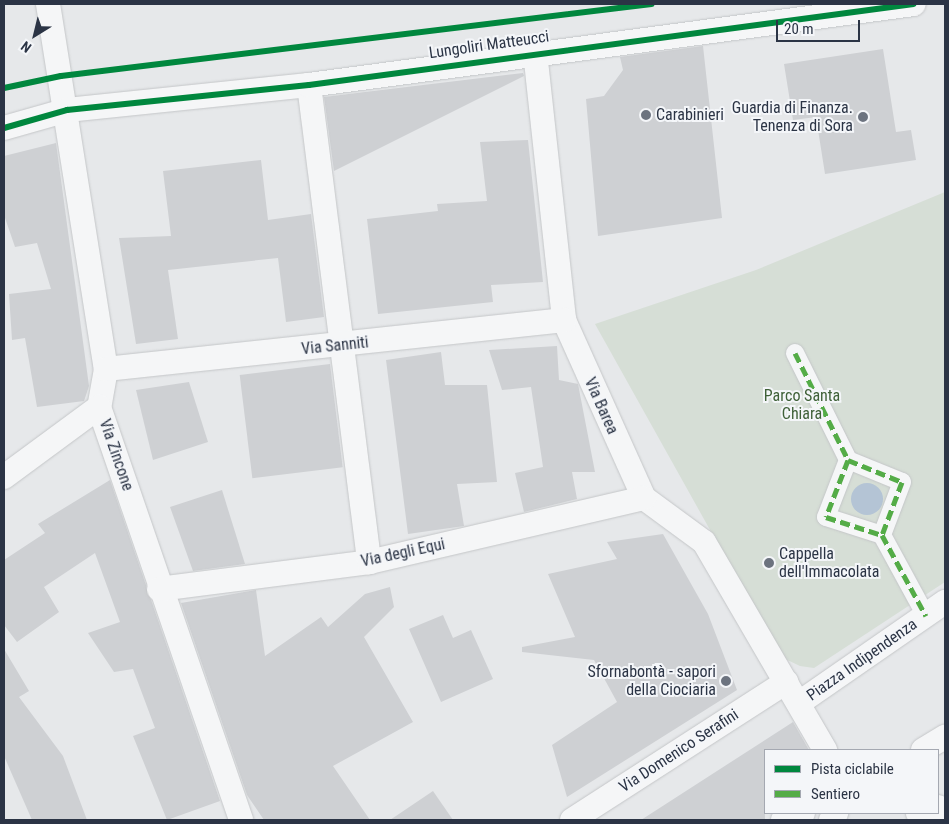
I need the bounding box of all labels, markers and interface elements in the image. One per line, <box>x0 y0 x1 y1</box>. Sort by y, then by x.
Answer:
north arrow <box>10 10 60 60</box>
scale bar <box>779 10 863 42</box>
text: 20 m <box>784 20 814 38</box>
street label: Lungoliri Matteucci <box>428 27 550 63</box>
text: N <box>18 38 34 56</box>
place label: Guardia di Finanza. Tenenza di Sora <box>732 98 853 136</box>
place label: Carabinieri <box>656 105 724 125</box>
marker: Carabinieri <box>640 109 652 121</box>
marker: Guardia di Finanza. Tenenza di Sora <box>857 111 869 123</box>
street label: Via Sanniti <box>300 333 370 359</box>
street label: Via Barea <box>580 375 622 437</box>
park label: Parco Santa Chiara <box>764 386 840 424</box>
street label: Via Zincone <box>95 417 137 493</box>
street label: Via degli Equi <box>359 535 447 571</box>
place label: Cappella dell'Immacolata <box>779 544 879 582</box>
marker: Cappella dell'Immacolata <box>763 557 775 569</box>
street label: Piazza Indipendenza <box>803 615 921 705</box>
place label: Sfornabontà - sapori della Ciociaria <box>588 662 716 700</box>
marker: Sfornabontà - sapori della Ciociaria <box>720 675 732 687</box>
street label: Via Domenico Serafini <box>616 705 742 797</box>
legend <box>764 749 939 814</box>
text: Pista ciclabile <box>811 760 894 778</box>
text: Sentiero <box>811 785 860 803</box>

